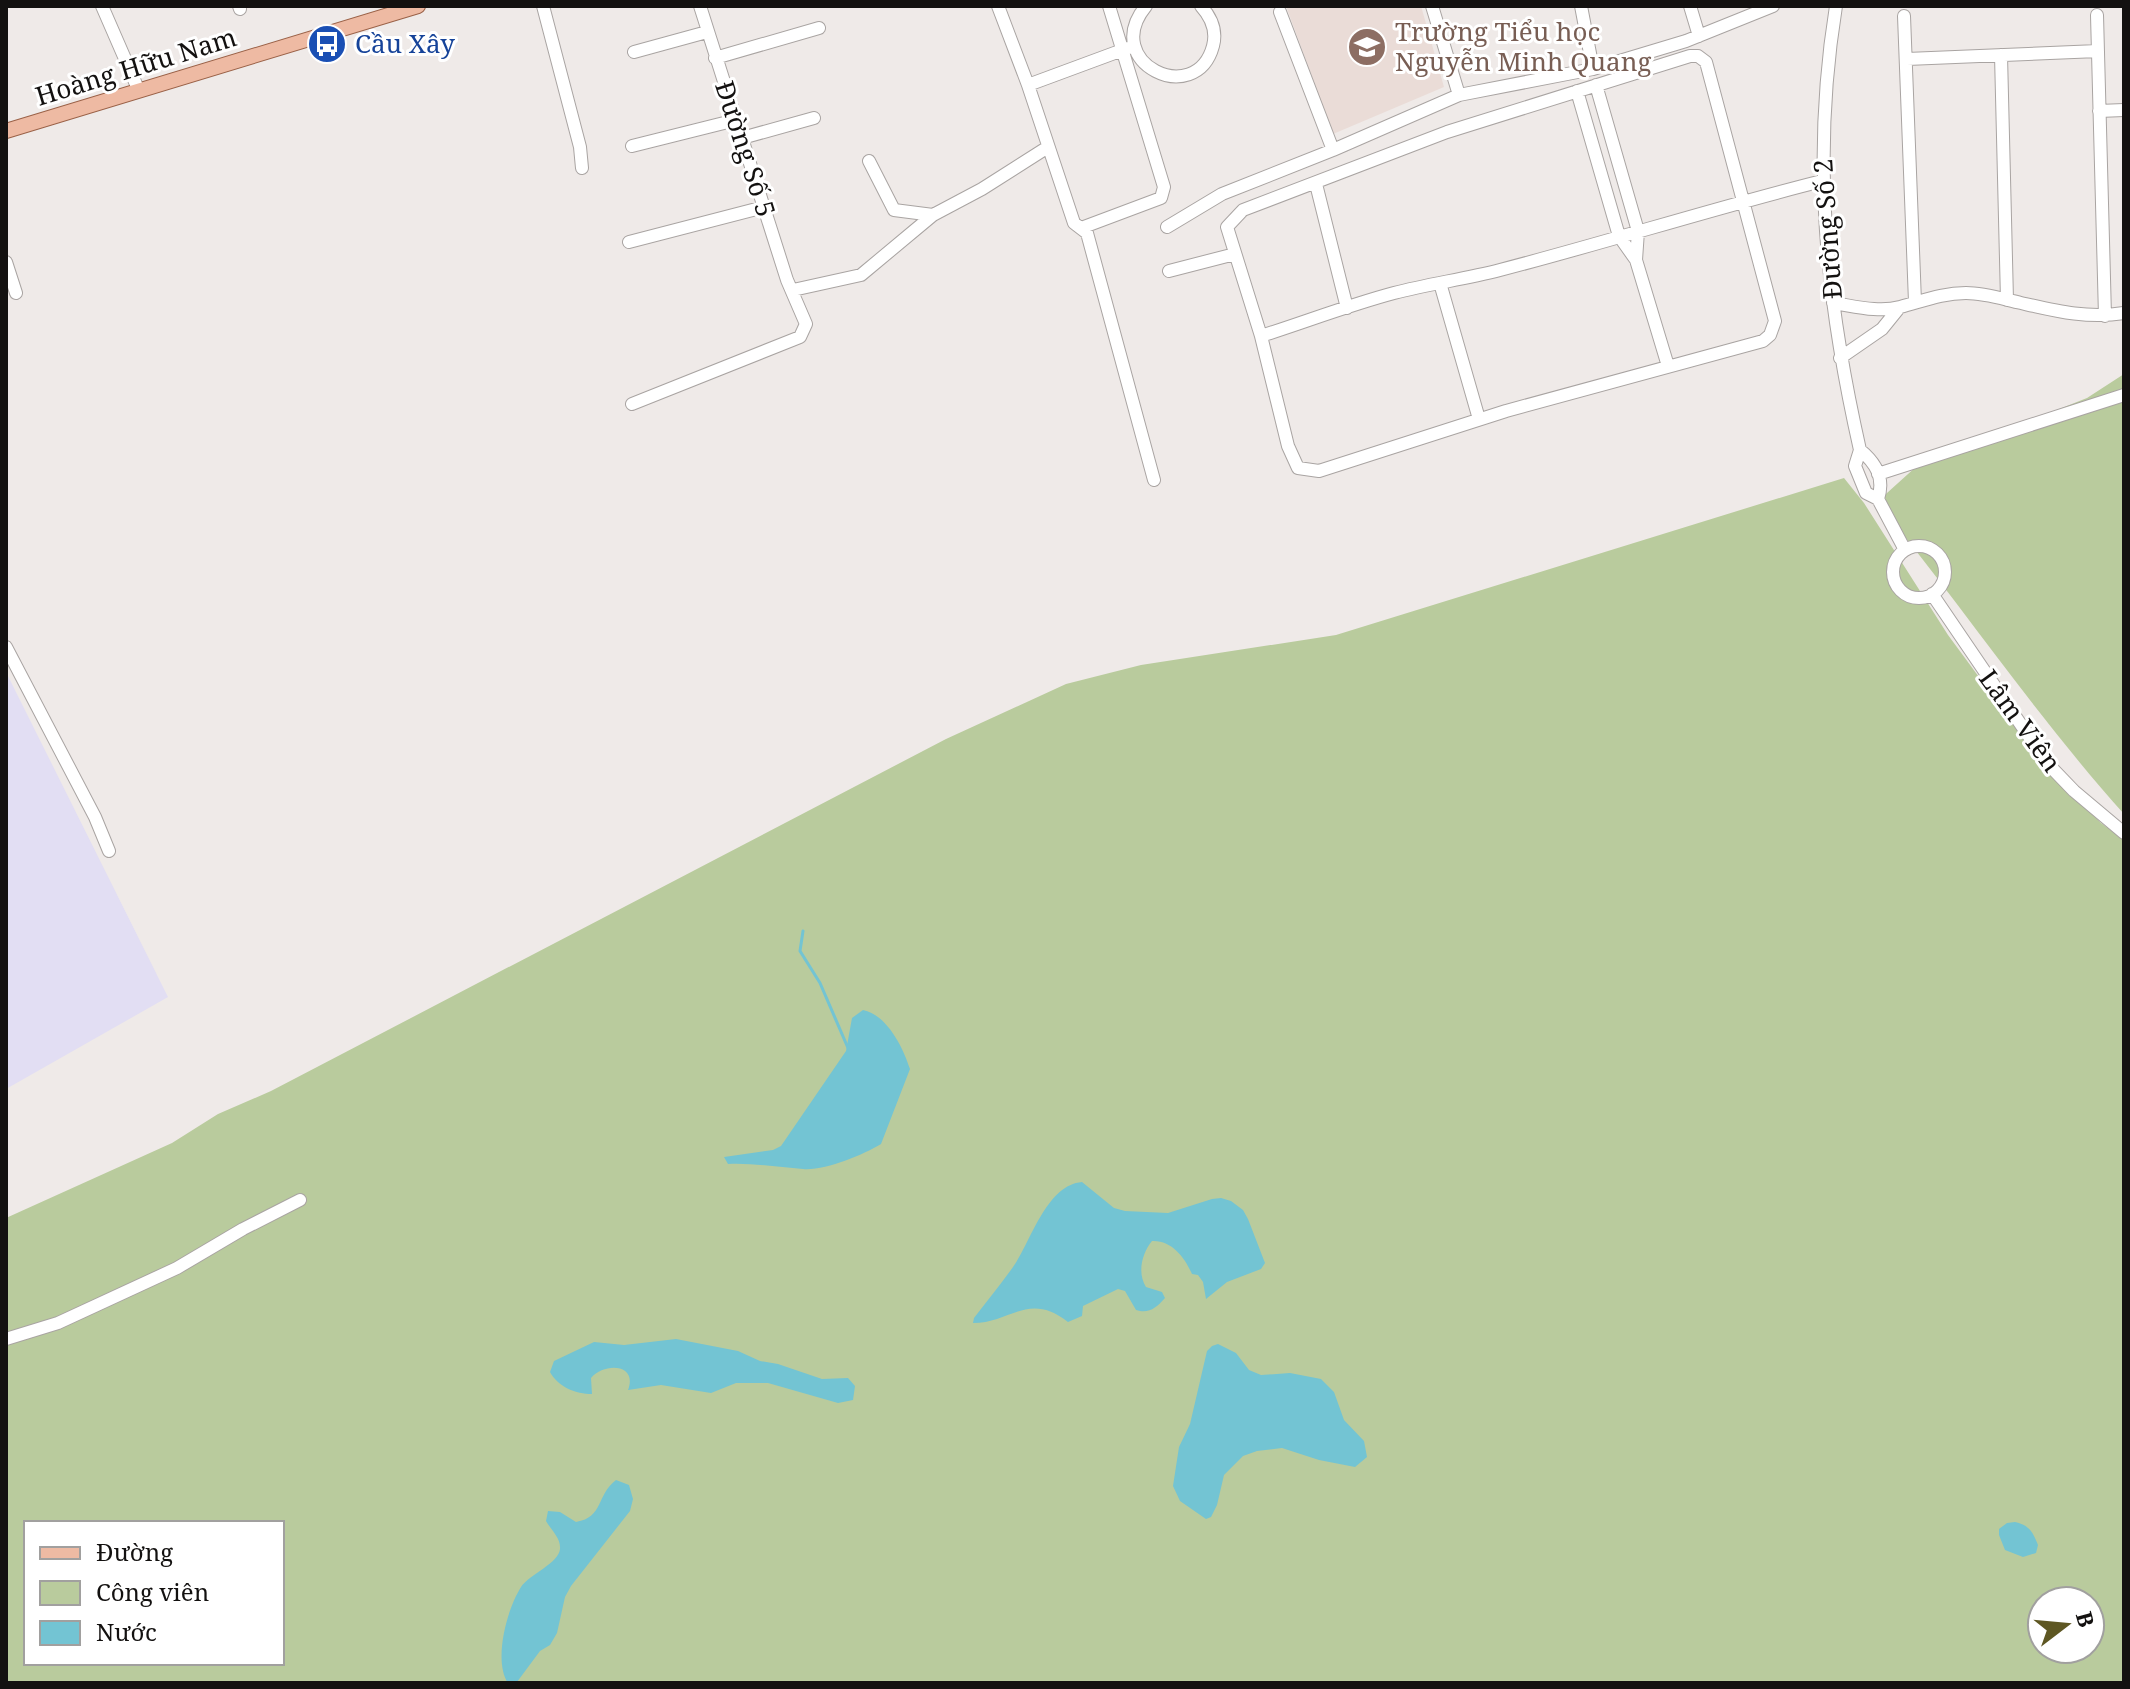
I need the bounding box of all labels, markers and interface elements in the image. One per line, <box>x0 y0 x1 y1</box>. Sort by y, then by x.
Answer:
place label: Trường Tiểu học Nguyễn Minh Quang <box>1395 13 1651 79</box>
street label: Hoàng Hữu Nam <box>31 18 241 114</box>
bus stop icon: Cầu Xây <box>306 23 348 65</box>
place label: Cầu Xây <box>355 25 455 61</box>
school or university icon: Trường Tiểu học Nguyễn Minh Quang <box>1346 26 1388 68</box>
street label: Đường Số 5 <box>707 76 785 221</box>
street label: Đường Số 2 <box>1804 158 1850 301</box>
street label: Lâm Viên <box>1971 662 2070 779</box>
legend <box>24 1521 284 1665</box>
text: Đường <box>96 1535 173 1568</box>
text: Công viên <box>96 1575 209 1608</box>
north arrow <box>2026 1585 2106 1665</box>
text: B <box>2070 1608 2103 1630</box>
text: Nước <box>96 1615 157 1648</box>

